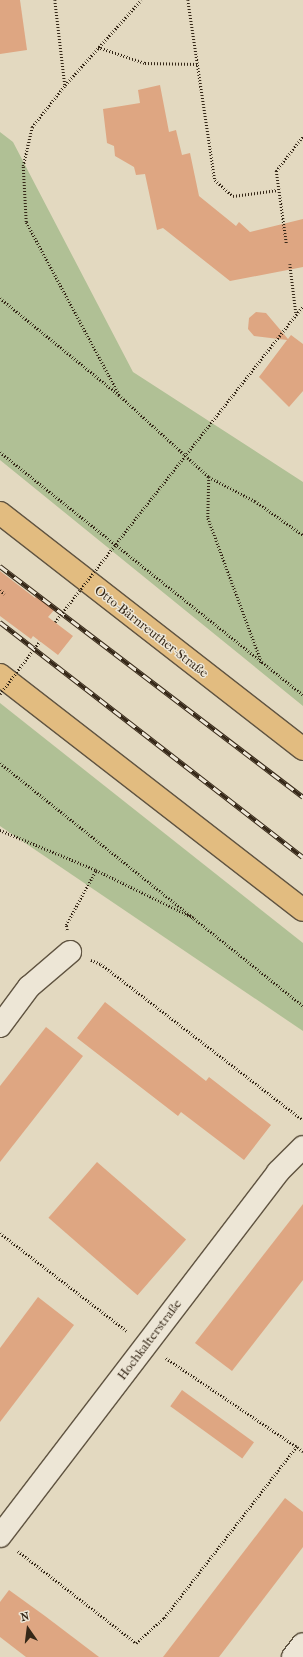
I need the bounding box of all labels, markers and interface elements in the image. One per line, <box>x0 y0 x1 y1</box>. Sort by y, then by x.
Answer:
street label: Otto-Bärnreuther-Straße <box>91 583 211 681</box>
street label: Hochkalterstraße <box>115 1297 185 1383</box>
north arrow <box>8 1609 48 1649</box>
text: N <box>19 1610 31 1624</box>

